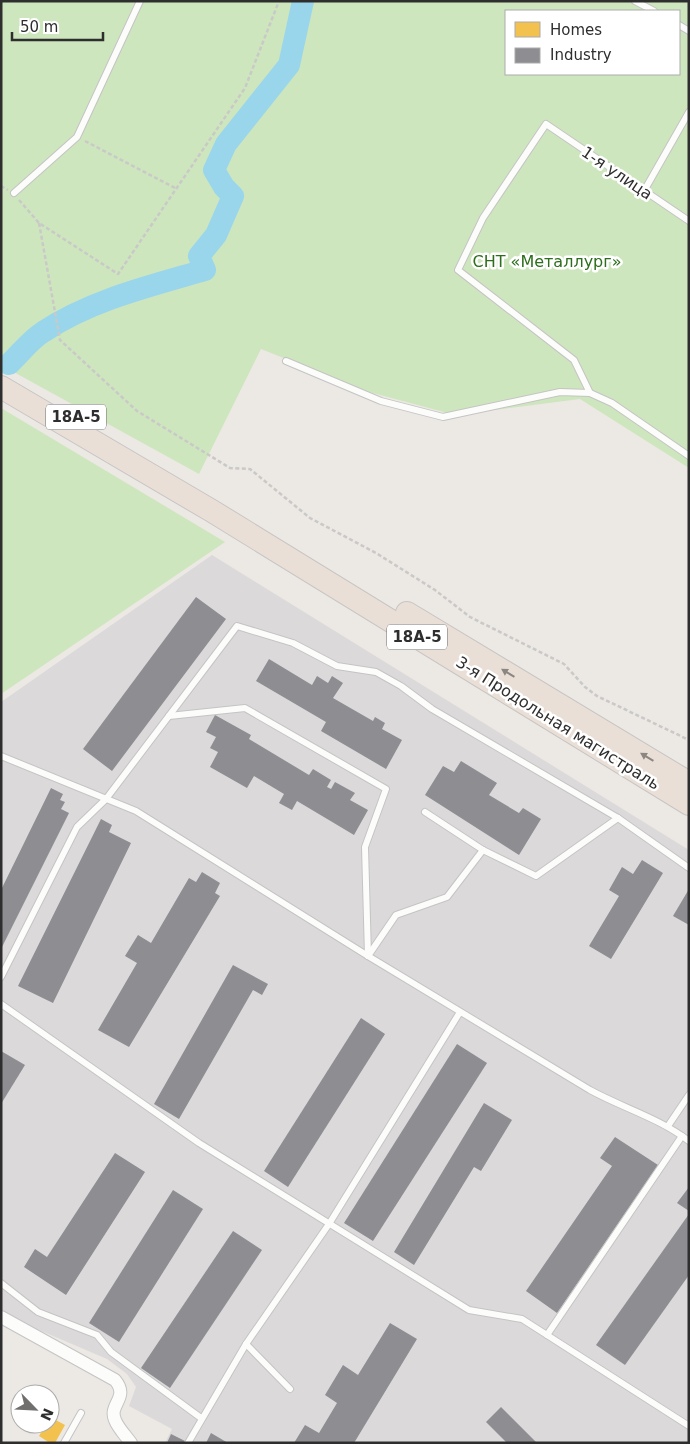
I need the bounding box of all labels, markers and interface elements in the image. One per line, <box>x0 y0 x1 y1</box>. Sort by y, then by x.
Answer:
scale bar <box>12 10 104 42</box>
legend <box>505 10 680 75</box>
text: 50 m <box>20 18 58 36</box>
text: Homes <box>550 21 602 39</box>
text: Industry <box>550 46 612 64</box>
street label: 1-я улица <box>578 142 656 204</box>
park label: СНТ «Металлург» <box>473 252 621 271</box>
road number: 18А-5 <box>46 404 106 430</box>
road number: 18А-5 <box>387 624 447 650</box>
street label: 3-я Продольная магистраль <box>453 652 663 794</box>
one-way arrow <box>501 669 514 678</box>
one-way arrow <box>640 753 653 762</box>
north arrow <box>10 1384 60 1434</box>
text: N <box>37 1406 57 1423</box>

